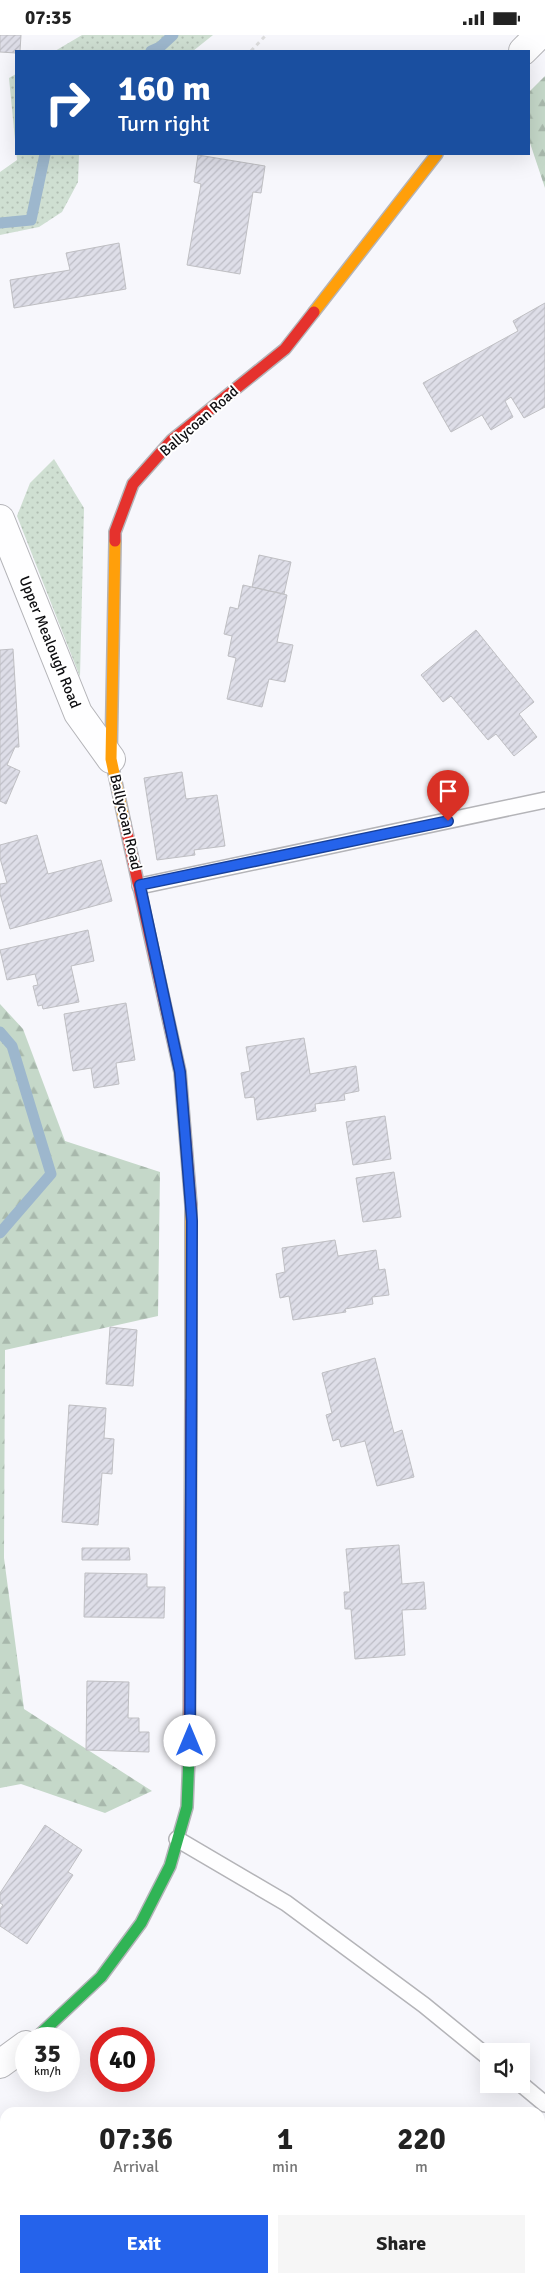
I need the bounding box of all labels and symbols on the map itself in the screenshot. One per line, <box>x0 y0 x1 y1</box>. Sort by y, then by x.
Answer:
street label: Ballycoan Road <box>156 382 242 460</box>
street label: Upper Mealough Road <box>15 573 85 711</box>
pin <box>427 770 469 821</box>
street label: Ballycoan Road <box>106 772 146 872</box>
position arrow <box>163 1714 215 1766</box>
speed limit sign: 40 <box>90 2027 155 2092</box>

